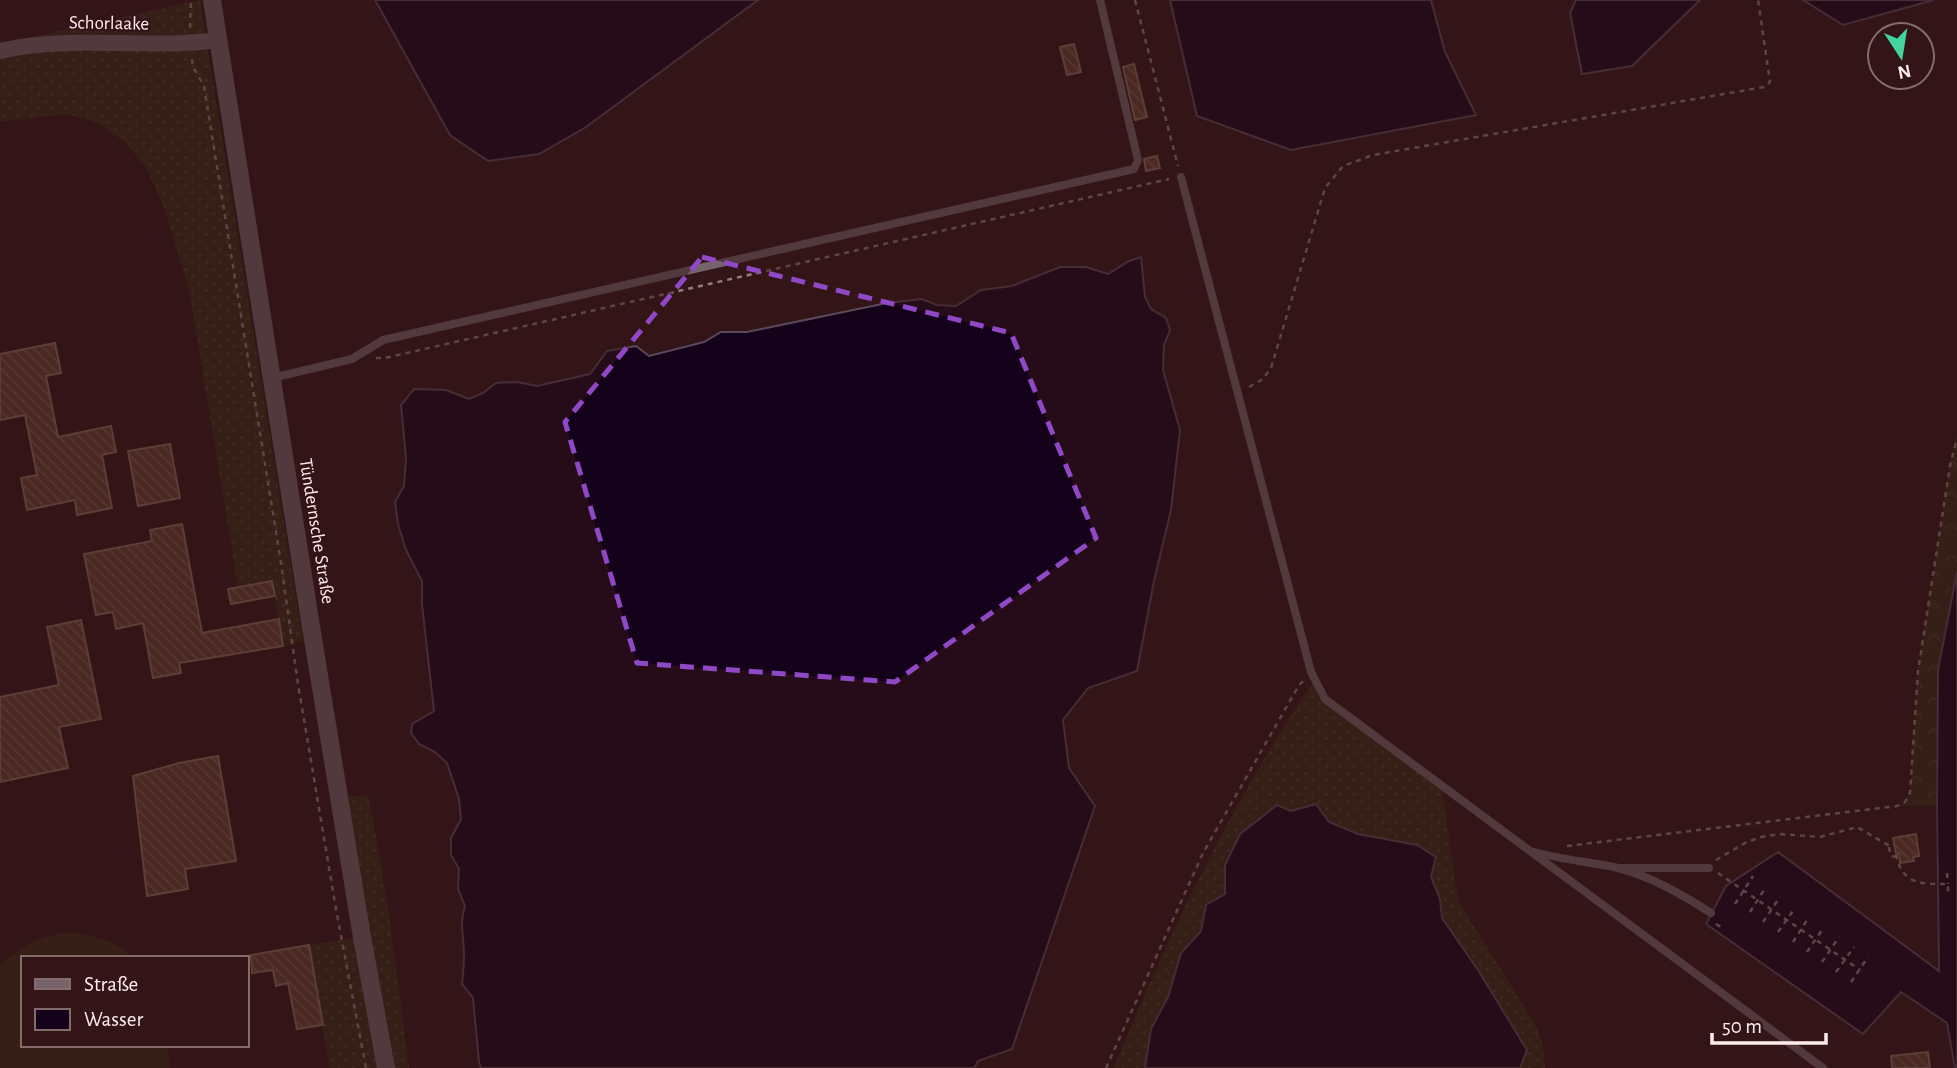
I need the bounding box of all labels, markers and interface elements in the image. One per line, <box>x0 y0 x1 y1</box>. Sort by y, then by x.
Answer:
street label: Schorlaake <box>69 13 149 34</box>
north arrow <box>1866 21 1936 91</box>
text: N <box>1896 60 1913 82</box>
street label: Tündernsche Straße <box>296 457 337 605</box>
legend <box>21 956 248 1047</box>
text: Straße <box>84 974 138 995</box>
scale bar <box>1712 1002 1826 1046</box>
text: Wasser <box>84 1009 144 1030</box>
text: 50 m <box>1722 1016 1762 1037</box>

